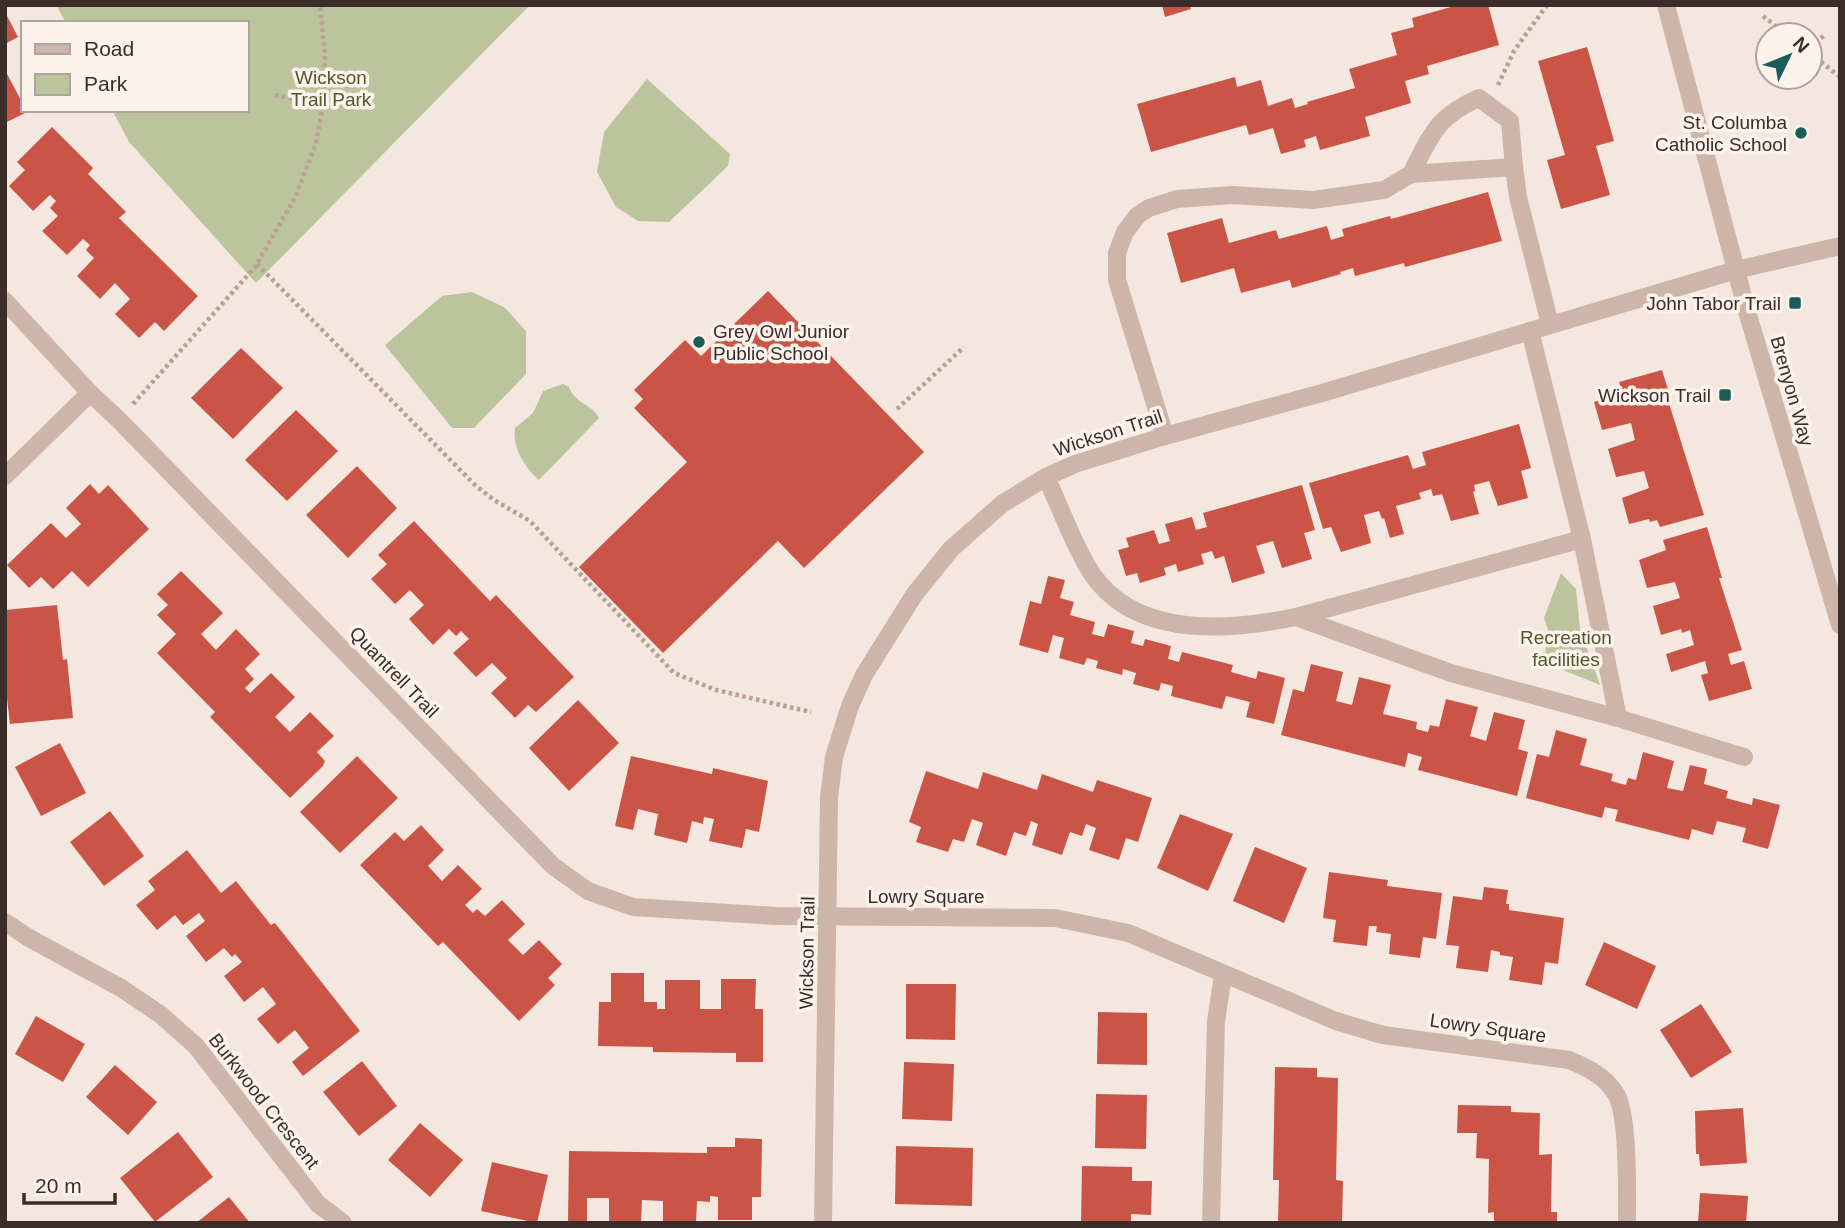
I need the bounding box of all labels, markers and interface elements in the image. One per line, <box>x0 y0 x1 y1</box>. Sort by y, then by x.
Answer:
legend <box>21 21 248 112</box>
north arrow <box>1754 21 1824 91</box>
text: N <box>1789 33 1813 57</box>
text: Road <box>84 37 134 60</box>
park label: Wickson Trail Park <box>291 67 372 110</box>
text: Park <box>84 72 128 95</box>
place label: St. Columba Catholic School <box>1655 112 1787 155</box>
marker: St. Columba Catholic School <box>1793 125 1809 141</box>
place label: John Tabor Trail <box>1646 293 1781 314</box>
marker: John Tabor Trail <box>1787 295 1803 311</box>
place label: Grey Owl Junior Public School <box>713 321 850 364</box>
marker: Grey Owl Junior Public School <box>691 334 707 350</box>
street label: Brenyon Way <box>1766 334 1818 449</box>
place label: Wickson Trail <box>1598 385 1711 406</box>
marker: Wickson Trail <box>1717 387 1733 403</box>
street label: Wickson Trail <box>1051 406 1165 460</box>
street label: Quantrell Trail <box>345 622 443 722</box>
park label: Recreation facilities <box>1520 627 1612 670</box>
street label: Lowry Square <box>867 886 985 907</box>
street label: Wickson Trail <box>796 896 818 1010</box>
street label: Lowry Square <box>1428 1009 1548 1047</box>
street label: Burkwood Crescent <box>205 1029 324 1173</box>
scale bar <box>24 1162 116 1206</box>
text: 20 m <box>35 1174 82 1197</box>

